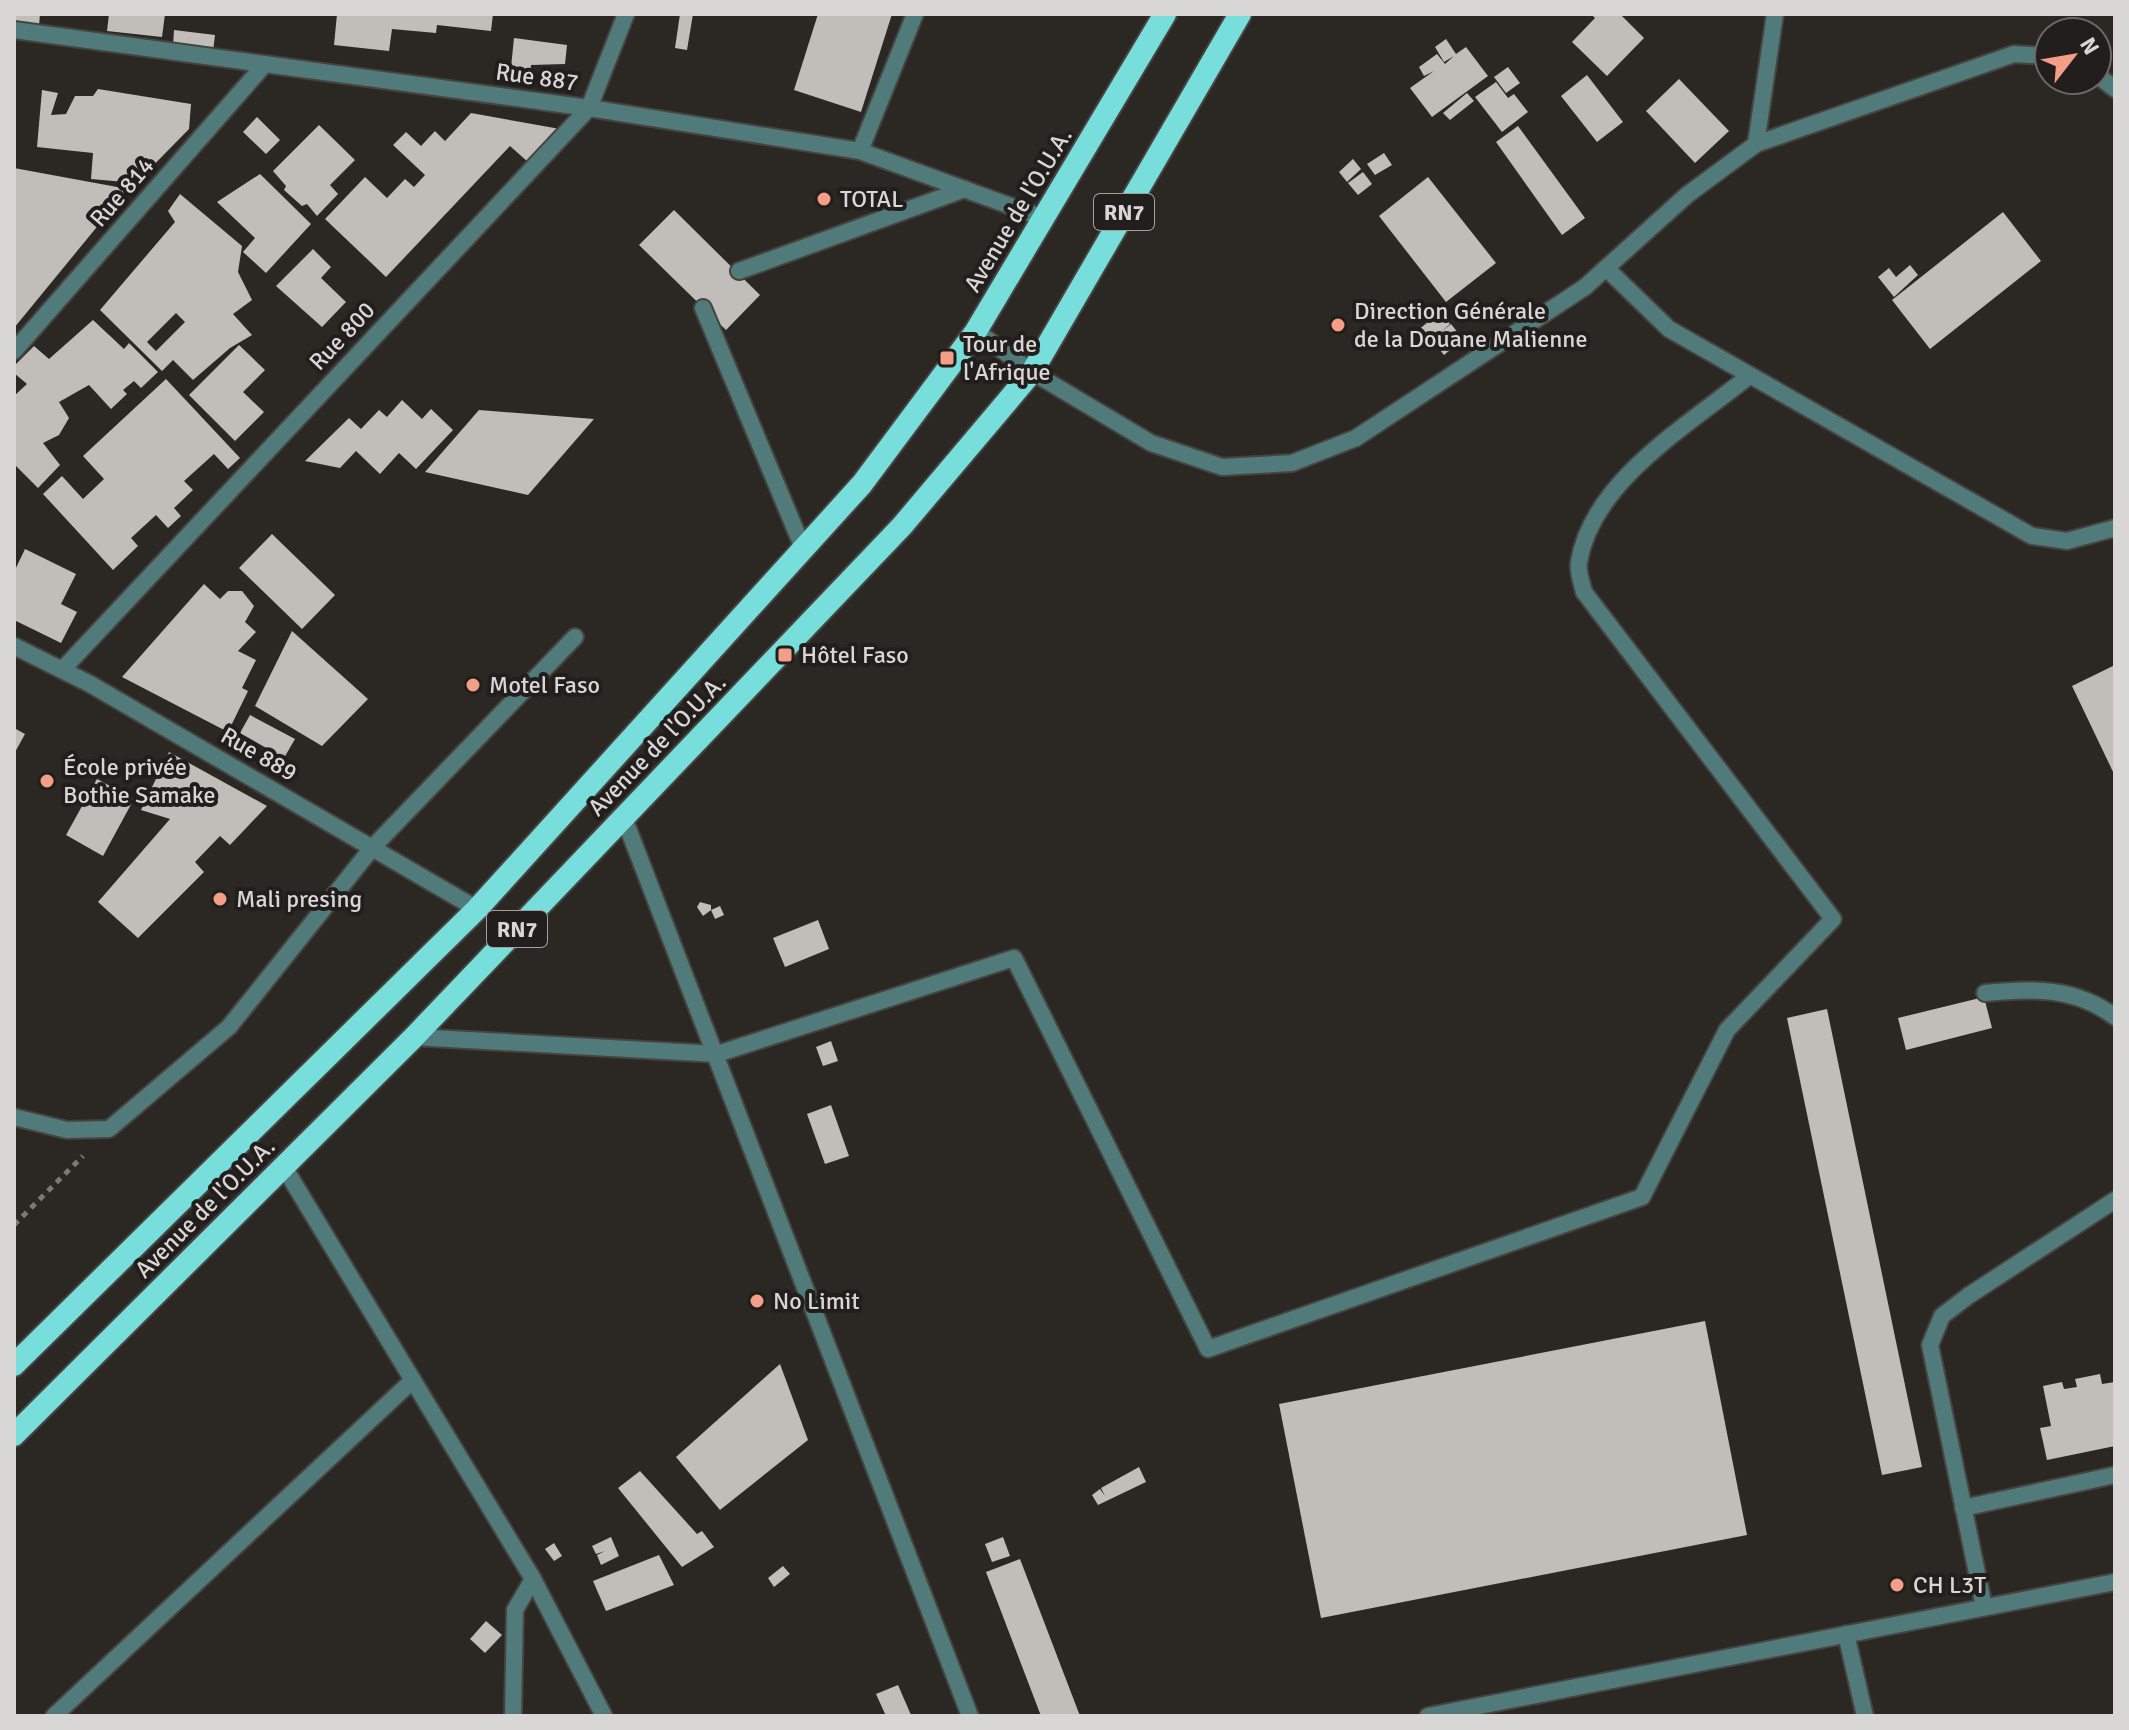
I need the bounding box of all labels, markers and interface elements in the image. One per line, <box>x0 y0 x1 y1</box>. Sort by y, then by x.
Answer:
north arrow <box>2033 16 2113 96</box>
text: N <box>2074 32 2105 59</box>
street label: Rue 887 <box>494 56 580 98</box>
street label: Avenue de l'O.U.A. <box>957 123 1079 297</box>
street label: Rue 814 <box>83 151 161 233</box>
place label: TOTAL <box>840 184 904 214</box>
marker: TOTAL <box>815 190 833 208</box>
road number: RN7 <box>1094 194 1154 230</box>
street label: Rue 800 <box>303 295 381 377</box>
place label: Direction Générale de la Douane Malienne <box>1354 296 1587 354</box>
marker: Direction Générale de la Douane Malienne <box>1329 316 1347 334</box>
place label: Tour de l'Afrique <box>963 329 1051 387</box>
marker: Tour de l'Afrique <box>938 349 956 367</box>
place label: Hôtel Faso <box>801 640 909 670</box>
marker: Hôtel Faso <box>776 646 794 664</box>
street label: Avenue de l'O.U.A. <box>582 668 732 822</box>
place label: Motel Faso <box>489 670 600 700</box>
marker: Motel Faso <box>464 676 482 694</box>
street label: Rue 889 <box>215 720 303 788</box>
place label: École privée Bothie Samake <box>63 752 215 810</box>
marker: École privée Bothie Samake <box>38 772 56 790</box>
place label: Mali presing <box>236 884 362 914</box>
marker: Mali presing <box>211 890 229 908</box>
road number: RN7 <box>487 911 547 947</box>
street label: Avenue de l'O.U.A. <box>129 1132 281 1284</box>
place label: No Limit <box>773 1286 860 1316</box>
marker: No Limit <box>748 1292 766 1310</box>
place label: CH L3T <box>1913 1570 1986 1600</box>
marker: CH L3T <box>1888 1576 1906 1594</box>

